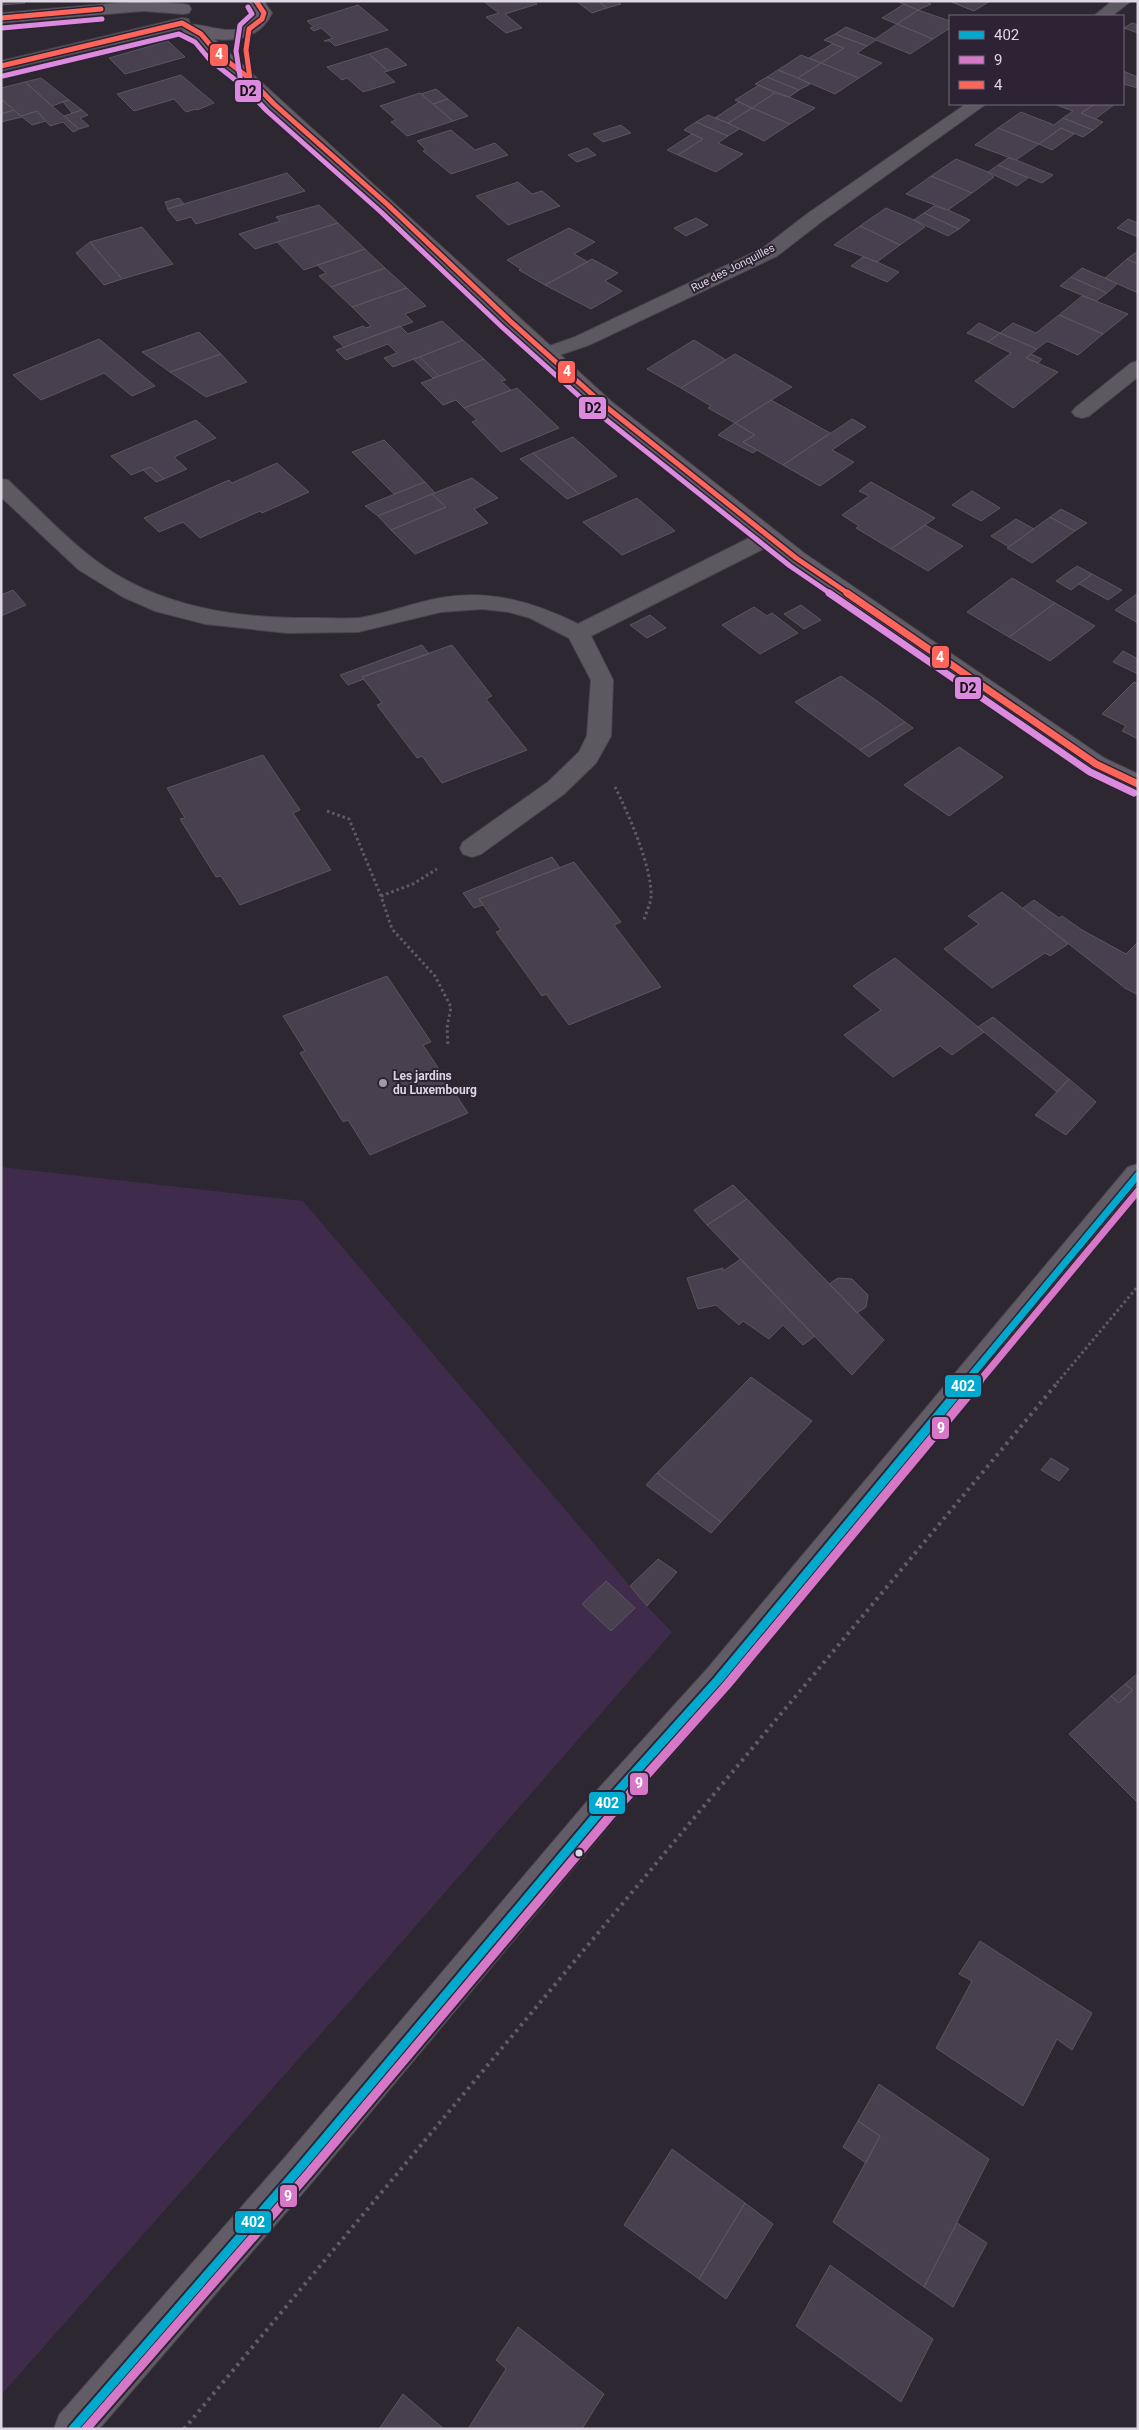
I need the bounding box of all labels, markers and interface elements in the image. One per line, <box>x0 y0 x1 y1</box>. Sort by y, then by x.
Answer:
legend <box>949 15 1124 105</box>
text: 402 <box>994 26 1019 44</box>
line badge: 4 <box>209 43 229 67</box>
text: 4 <box>215 46 223 62</box>
text: 9 <box>994 51 1002 69</box>
text: 4 <box>994 76 1003 94</box>
line badge: D2 <box>234 79 262 103</box>
text: D2 <box>239 83 257 99</box>
street label: Rue des Jonquilles <box>689 241 777 295</box>
line badge: 4 <box>557 360 576 384</box>
text: 4 <box>563 363 571 379</box>
line badge: D2 <box>578 396 607 420</box>
text: D2 <box>584 400 602 416</box>
line badge: 4 <box>931 645 950 669</box>
text: 4 <box>936 649 944 665</box>
line badge: D2 <box>954 676 982 700</box>
text: D2 <box>959 680 977 696</box>
place label: Les jardins du Luxembourg <box>393 1069 477 1097</box>
marker: Les jardins du Luxembourg <box>377 1077 389 1089</box>
line badge: 402 <box>944 1374 982 1398</box>
text: 402 <box>951 1378 975 1394</box>
line badge: 9 <box>931 1416 950 1440</box>
text: 9 <box>937 1420 945 1436</box>
line badge: 9 <box>629 1772 649 1796</box>
text: 9 <box>635 1775 643 1791</box>
line badge: 402 <box>588 1791 626 1815</box>
text: 402 <box>595 1795 619 1811</box>
unlabelled marker <box>574 1848 584 1858</box>
line badge: 9 <box>279 2184 298 2208</box>
text: 9 <box>284 2188 292 2204</box>
line badge: 402 <box>234 2210 272 2234</box>
text: 402 <box>241 2214 265 2230</box>

